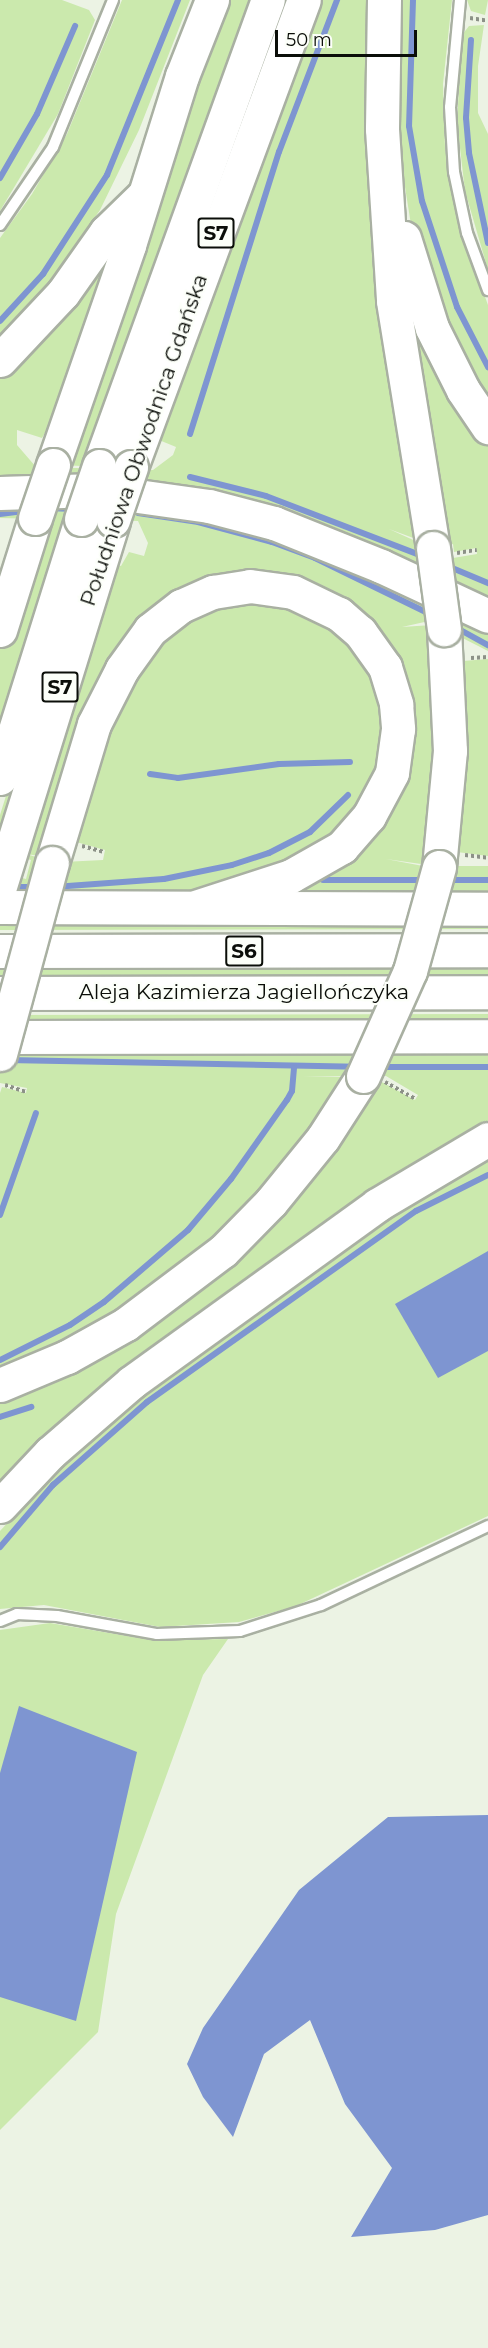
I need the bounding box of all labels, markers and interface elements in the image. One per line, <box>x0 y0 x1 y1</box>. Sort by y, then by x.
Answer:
scale bar <box>278 18 420 56</box>
text: 50 m <box>286 29 332 51</box>
road number: S7 <box>196 216 236 250</box>
street label: Południowa Obwodnica Gdańska <box>75 271 213 609</box>
road number: S7 <box>40 670 80 704</box>
road number: S6 <box>224 934 264 968</box>
street label: Aleja Kazimierza Jagiellończyka <box>79 979 409 1005</box>

